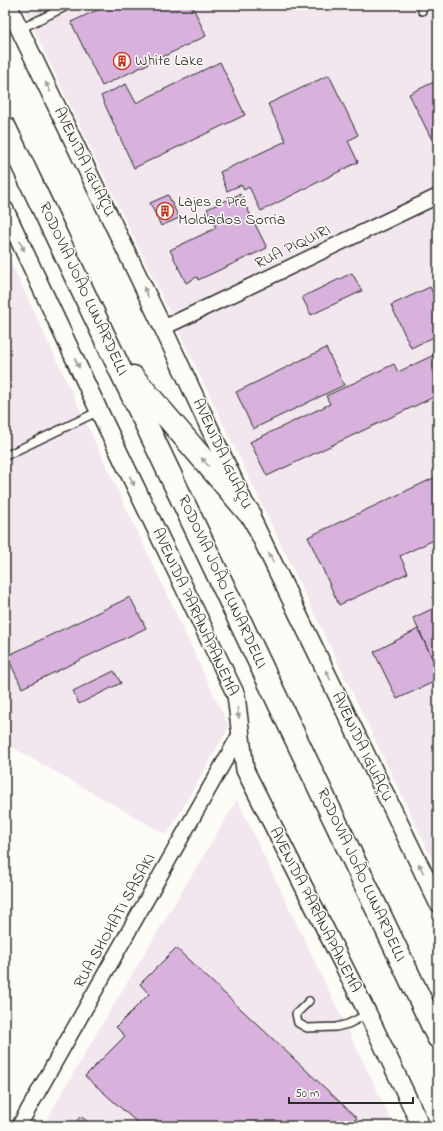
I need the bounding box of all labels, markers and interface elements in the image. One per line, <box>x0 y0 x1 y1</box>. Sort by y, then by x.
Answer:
place label: White Lake <box>135 49 204 73</box>
building icon: White Lake <box>112 51 132 71</box>
one-way arrow <box>45 81 51 93</box>
street label: AVENIDA IGUAÇU <box>47 103 121 221</box>
place label: Lajes e Pré Moldados Sorria <box>178 190 285 232</box>
street label: RODOVIA JOÃO LUNARDELLI <box>32 198 134 380</box>
building icon: Lajes e Pré Moldados Sorria <box>155 201 175 221</box>
street label: RUA PIQUIRI <box>251 218 335 276</box>
one-way arrow <box>19 240 25 252</box>
one-way arrow <box>143 287 149 298</box>
one-way arrow <box>74 358 80 370</box>
street label: AVENIDA IGUAÇU <box>186 395 258 513</box>
one-way arrow <box>201 457 210 467</box>
one-way arrow <box>129 475 135 487</box>
street label: RODOVIA JOÃO LUNARDELLI <box>171 491 273 673</box>
street label: AVENIDA PARANAPANEMA <box>145 524 245 700</box>
one-way arrow <box>268 553 274 564</box>
one-way arrow <box>325 670 331 681</box>
street label: AVENIDA IGUAÇU <box>325 688 399 806</box>
one-way arrow <box>235 707 241 719</box>
street label: RODOVIA JOÃO LUNARDELLI <box>310 784 412 966</box>
street label: AVENIDA PARANAPANEMA <box>263 823 367 997</box>
street label: RUA SHOHATI SASAKI <box>68 849 162 993</box>
one-way arrow <box>418 862 424 874</box>
scale bar <box>289 1079 413 1105</box>
text: 50 m <box>295 1085 319 1103</box>

